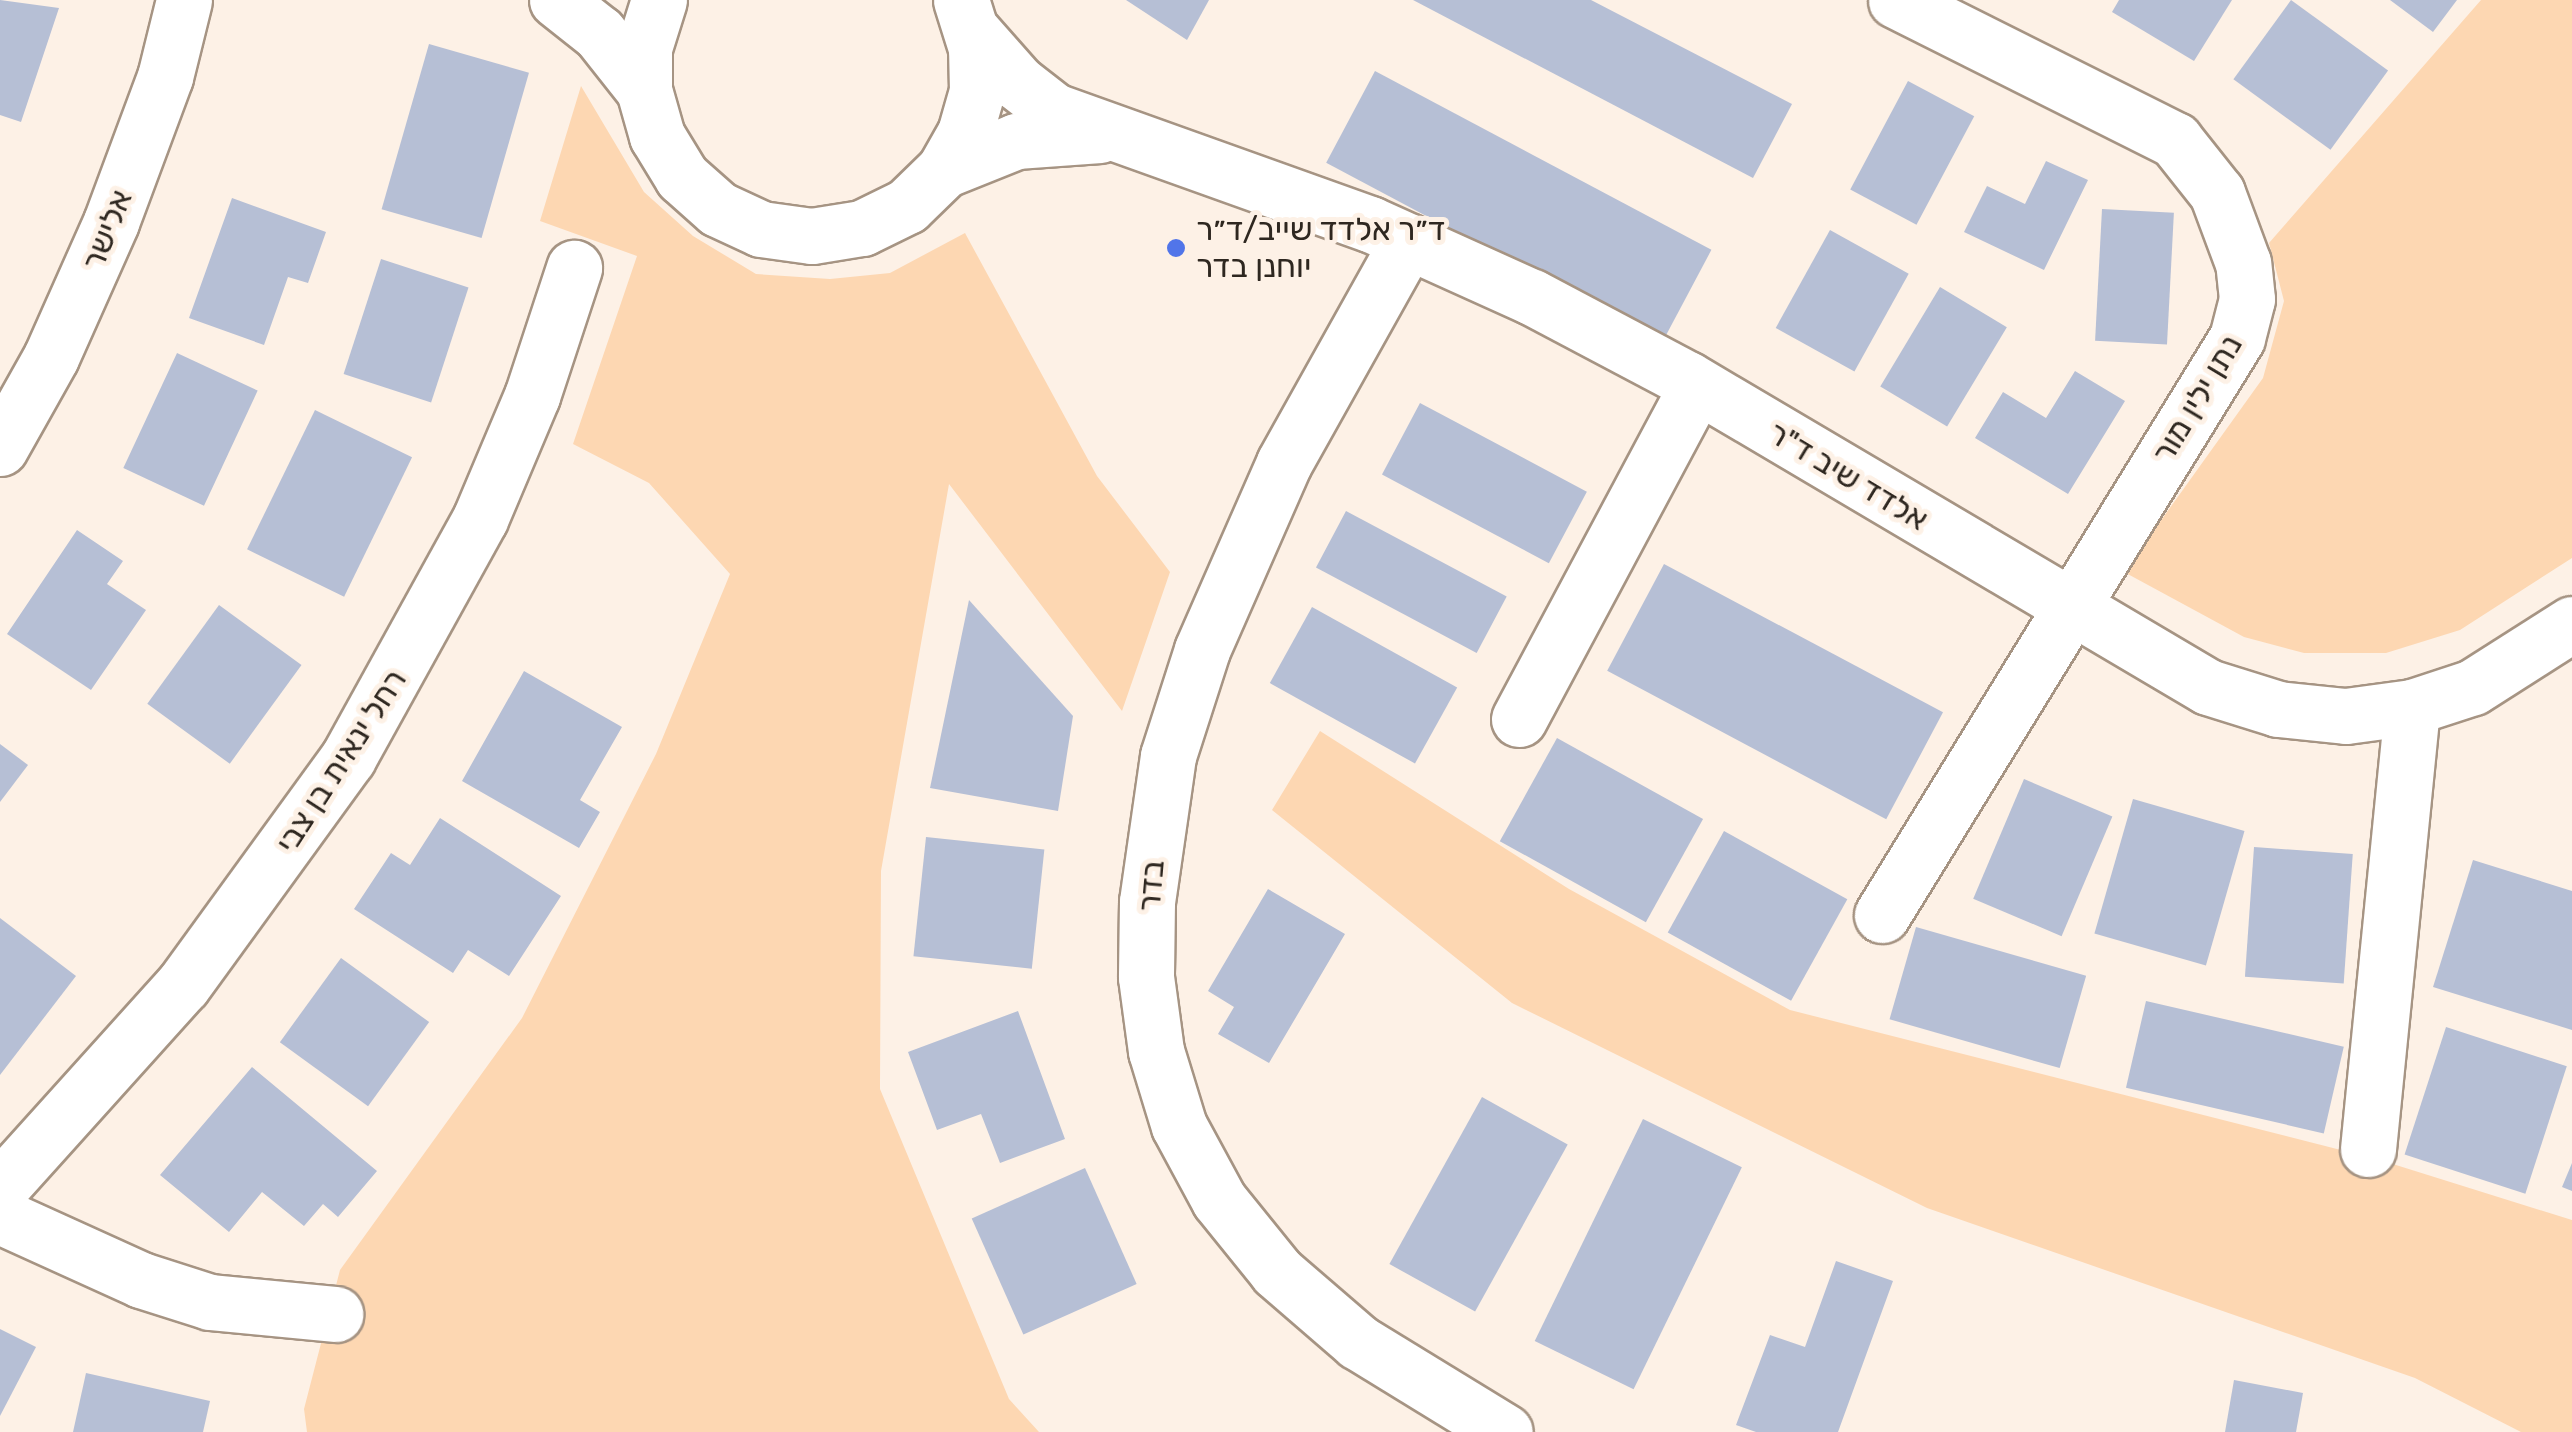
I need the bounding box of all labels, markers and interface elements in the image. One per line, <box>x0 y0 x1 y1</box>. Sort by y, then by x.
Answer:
street label: אלישר <box>74 184 140 276</box>
place label: ד״ר אלדד שייב/ד״ר יוחנן בדר <box>1196 211 1447 286</box>
marker: ד״ר אלדד שייב/ד״ר יוחנן בדר <box>1165 237 1187 259</box>
street label: נתן ילין מור <box>2144 328 2250 470</box>
street label: אלדד שיב ד"ר <box>1761 413 1935 539</box>
street label: רחל ינאית בן צבי <box>267 662 415 860</box>
street label: בדר <box>1130 859 1172 913</box>

